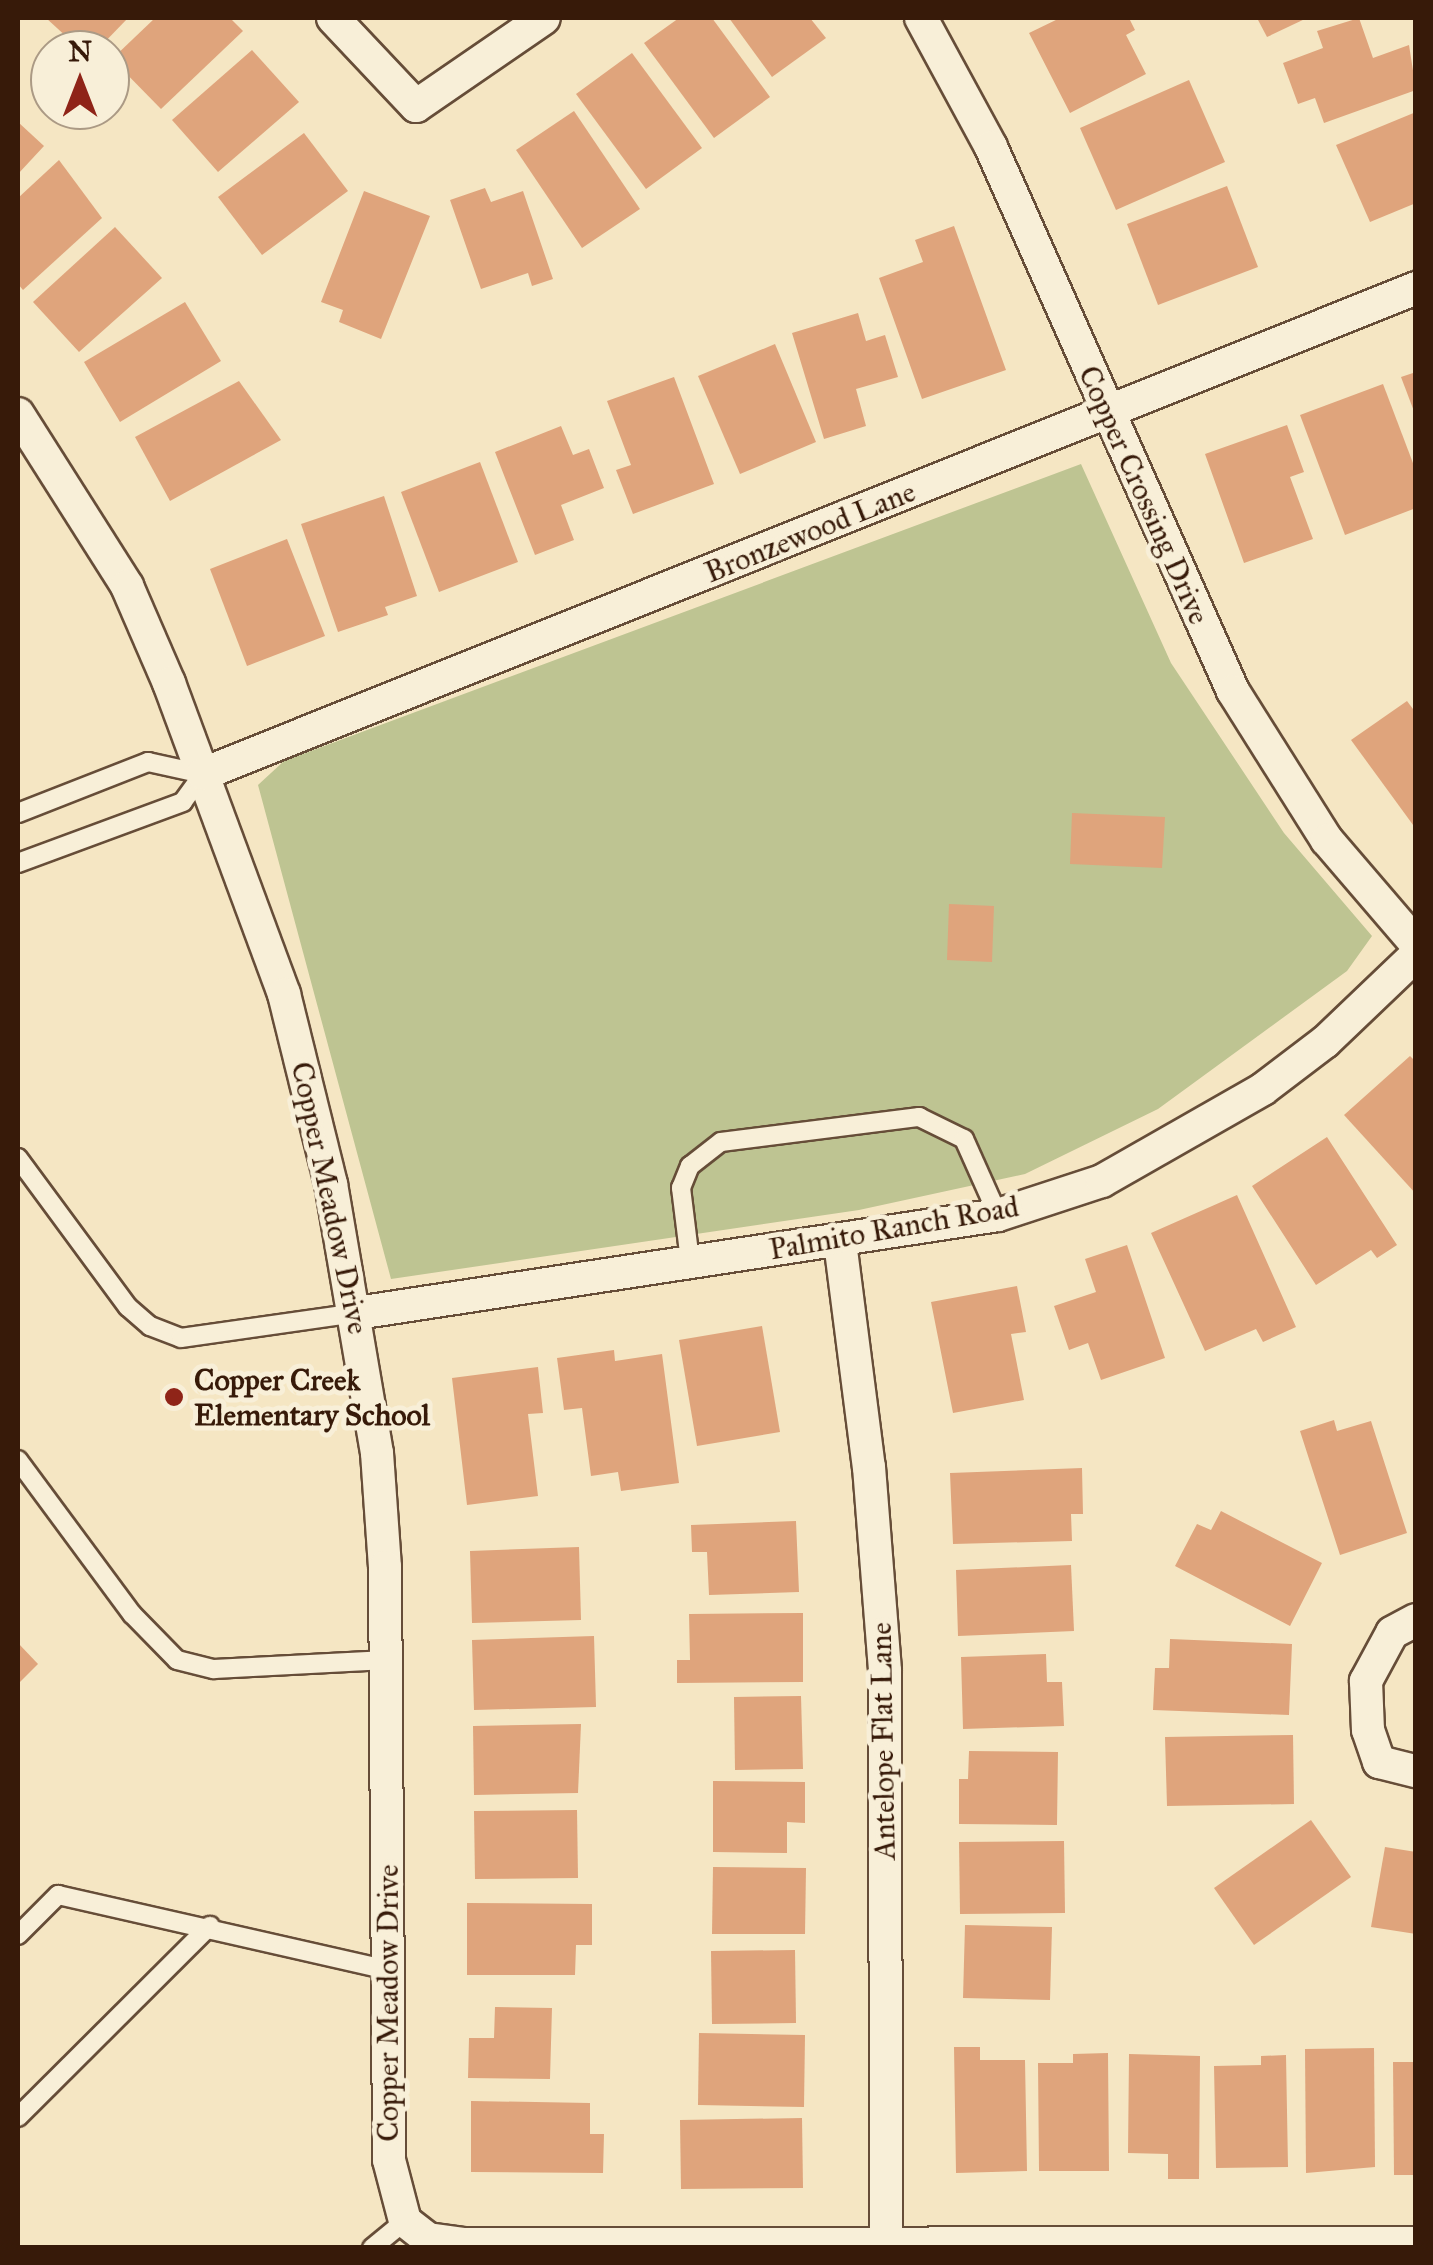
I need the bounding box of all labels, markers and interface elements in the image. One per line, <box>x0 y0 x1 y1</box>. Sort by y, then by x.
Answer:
north arrow <box>30 30 130 130</box>
text: N <box>68 34 92 69</box>
street label: Copper Crossing Drive <box>1071 360 1217 630</box>
street label: Bronzewood Lane <box>699 473 921 591</box>
street label: Copper Meadow Drive <box>284 1058 376 1338</box>
street label: Palmito Ranch Road <box>766 1188 1022 1268</box>
place label: Copper Creek Elementary School <box>194 1362 430 1432</box>
marker: Copper Creek Elementary School <box>163 1386 185 1408</box>
street label: Antelope Flat Lane <box>863 1622 903 1860</box>
street label: Copper Meadow Drive <box>370 1864 406 2142</box>

